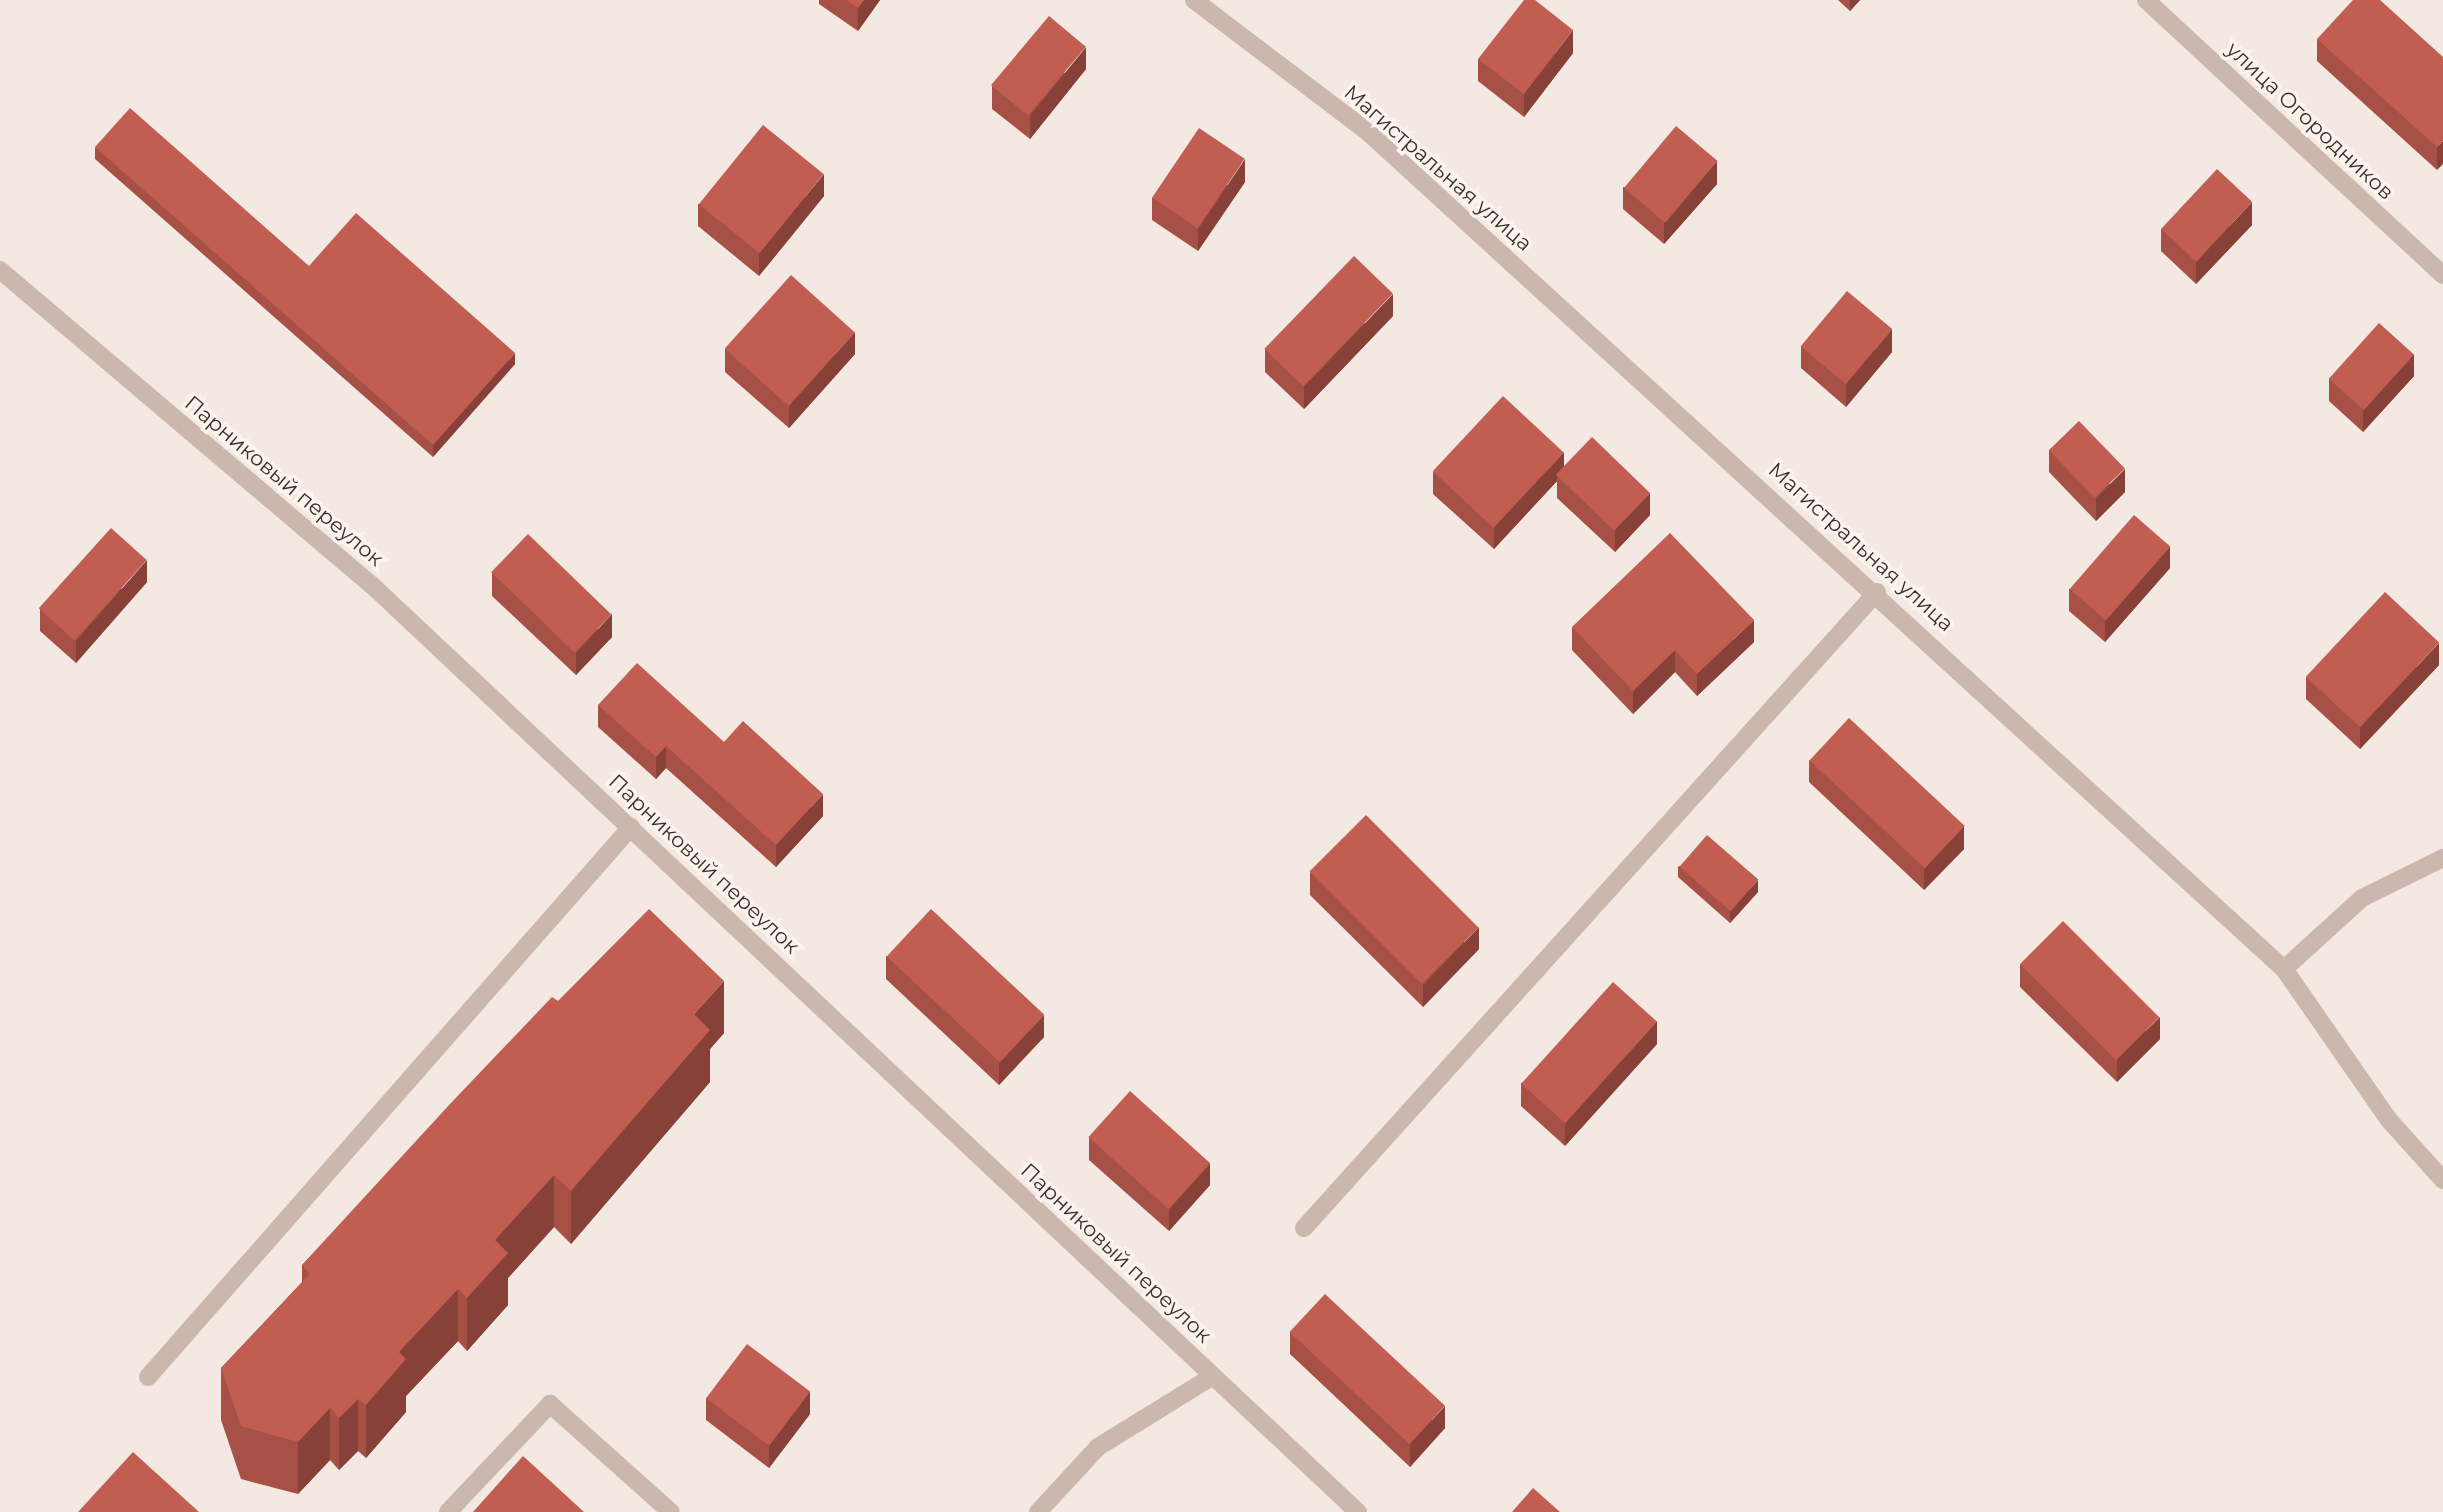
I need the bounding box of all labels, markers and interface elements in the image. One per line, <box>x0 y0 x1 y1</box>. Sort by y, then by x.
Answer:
street label: улица Огородников <box>2221 37 2399 205</box>
street label: Магистральная улица <box>1339 80 1537 256</box>
street label: Парниковый переулок <box>180 391 388 571</box>
street label: Магистральная улица <box>1763 457 1959 637</box>
street label: Парниковый переулок <box>603 769 805 959</box>
street label: Парниковый переулок <box>1015 1158 1217 1348</box>

